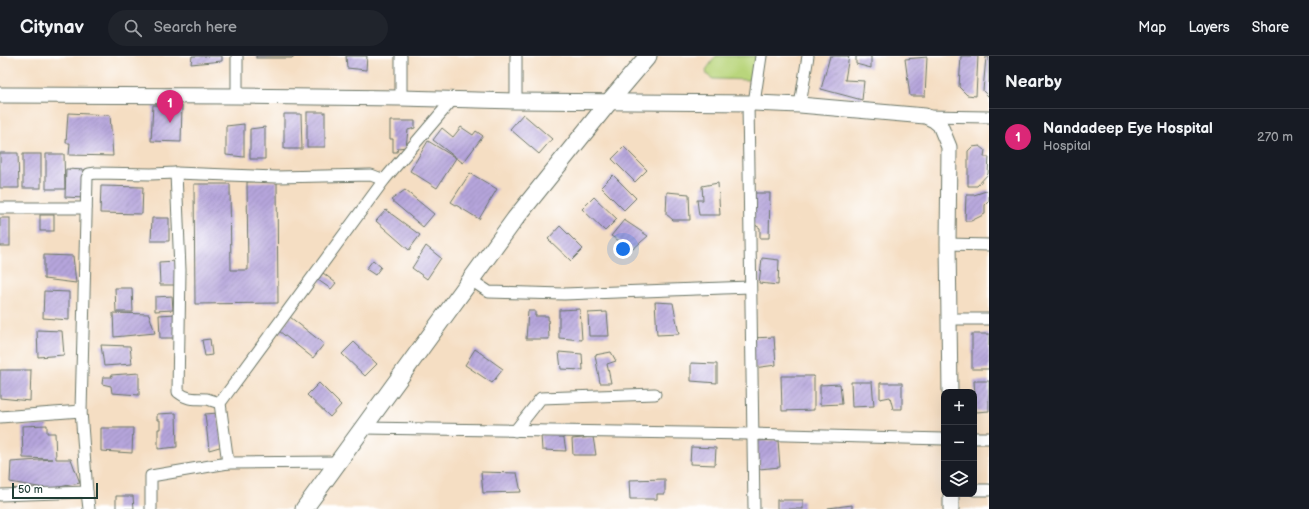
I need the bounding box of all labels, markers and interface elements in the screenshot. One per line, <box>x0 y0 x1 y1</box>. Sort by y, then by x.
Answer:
search box <box>108 10 388 46</box>
text: Citynav <box>20 16 84 39</box>
icon: search <box>122 17 144 39</box>
text: Search here <box>154 18 237 37</box>
text: Map <box>1138 19 1166 36</box>
text: Layers <box>1188 19 1230 36</box>
text: Share <box>1252 19 1289 36</box>
text: Nearby <box>1005 72 1062 92</box>
pin: 1 <box>157 90 183 123</box>
text: Nandadeep Eye Hospital <box>1043 119 1213 138</box>
text: 1 <box>1015 129 1021 145</box>
text: 270 m <box>1257 129 1293 145</box>
text: Hospital <box>1043 138 1091 154</box>
your location <box>613 239 633 259</box>
map controls <box>941 389 977 497</box>
button: + <box>941 389 977 425</box>
button: − <box>941 425 977 461</box>
button: layers <box>941 461 977 497</box>
scale bar <box>12 481 98 500</box>
text: 50 m <box>18 483 43 496</box>

